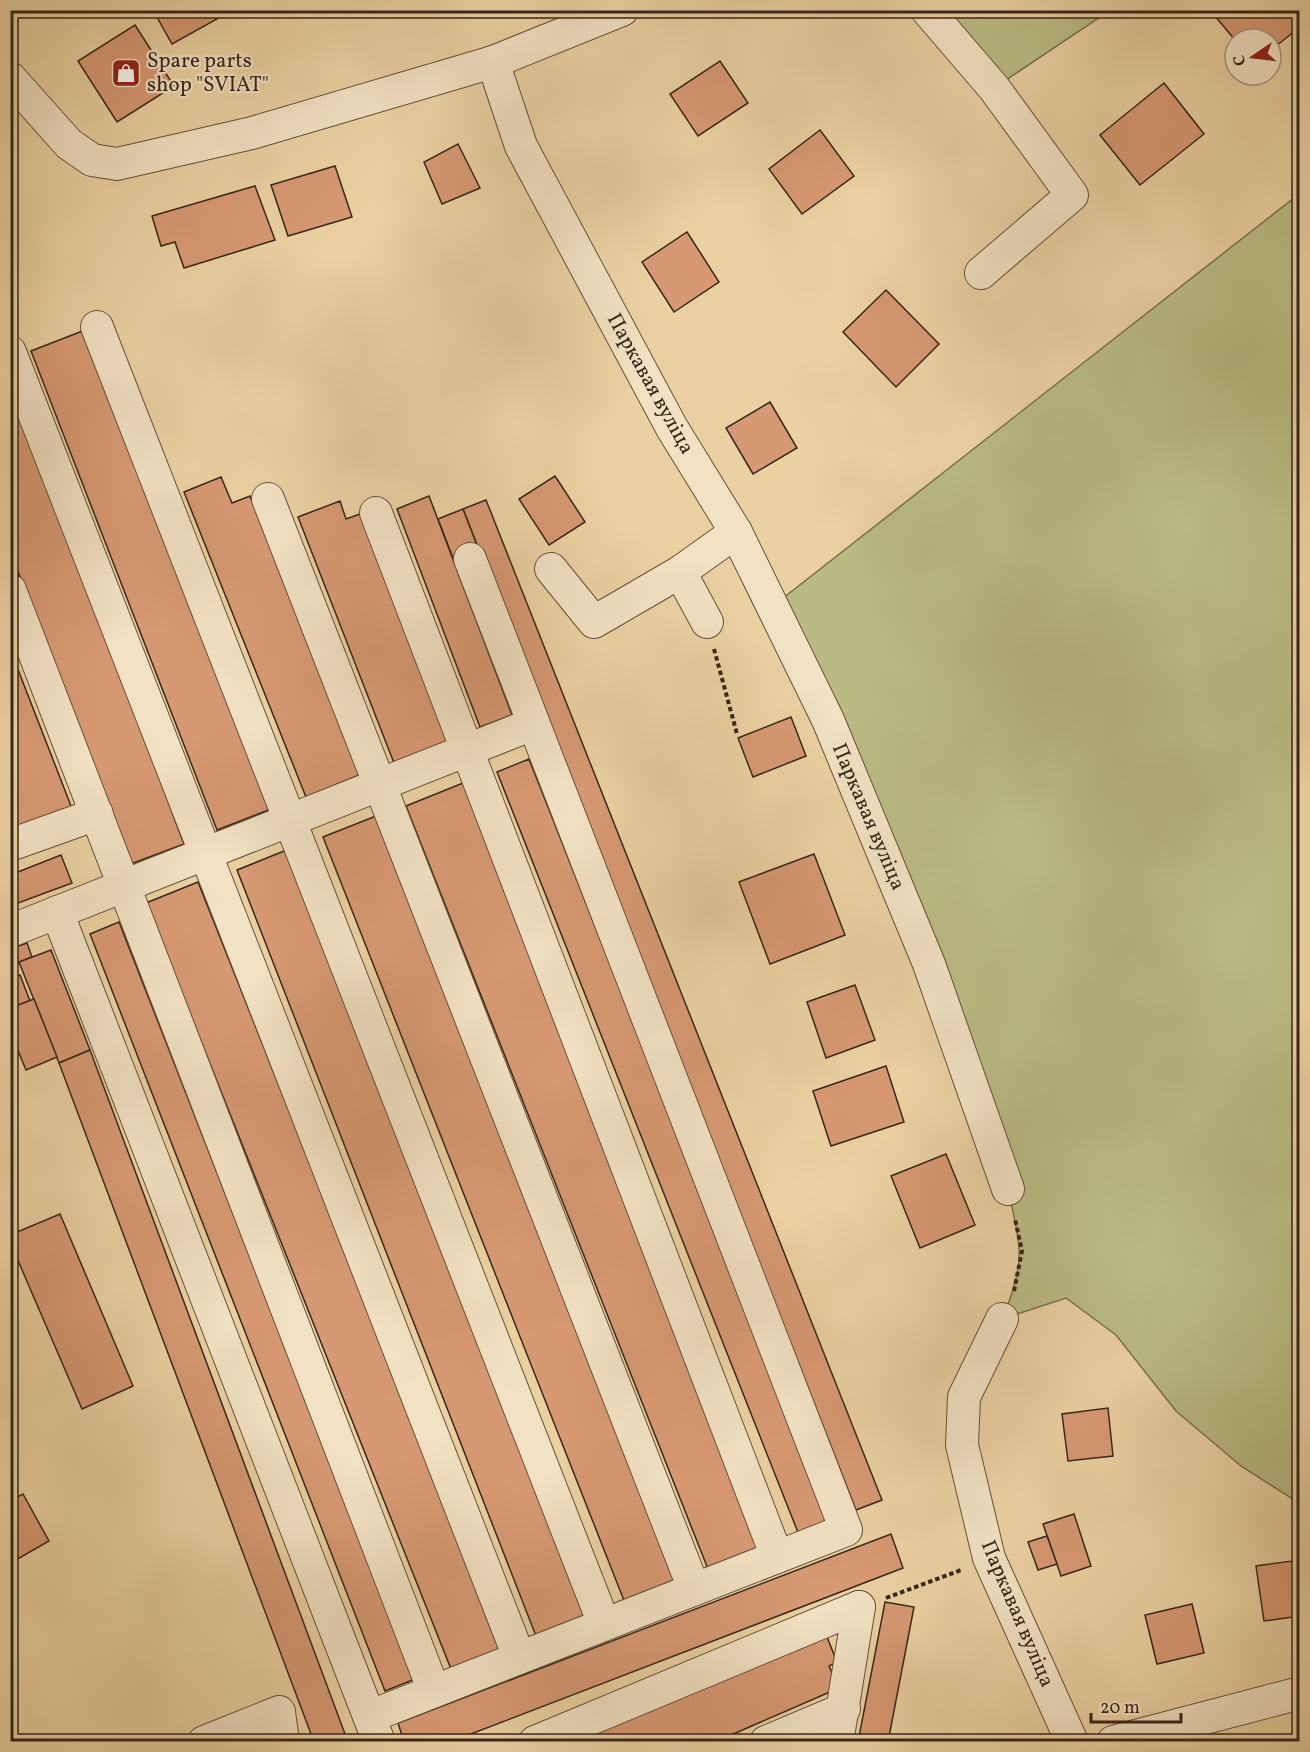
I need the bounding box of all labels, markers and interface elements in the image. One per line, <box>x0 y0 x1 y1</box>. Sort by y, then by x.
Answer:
north arrow <box>1223 27 1283 87</box>
place label: Spare parts shop "SVIAT" <box>147 47 269 100</box>
text: С <box>1228 52 1252 68</box>
shop icon: Spare parts shop "SVIAT" <box>110 57 142 89</box>
street label: Паркавая вуліца <box>599 308 701 460</box>
street label: Паркавая вуліца <box>824 739 912 895</box>
street label: Паркавая вуліца <box>973 1536 1061 1692</box>
scale bar <box>1091 1686 1181 1724</box>
text: 20 m <box>1100 1696 1140 1721</box>

